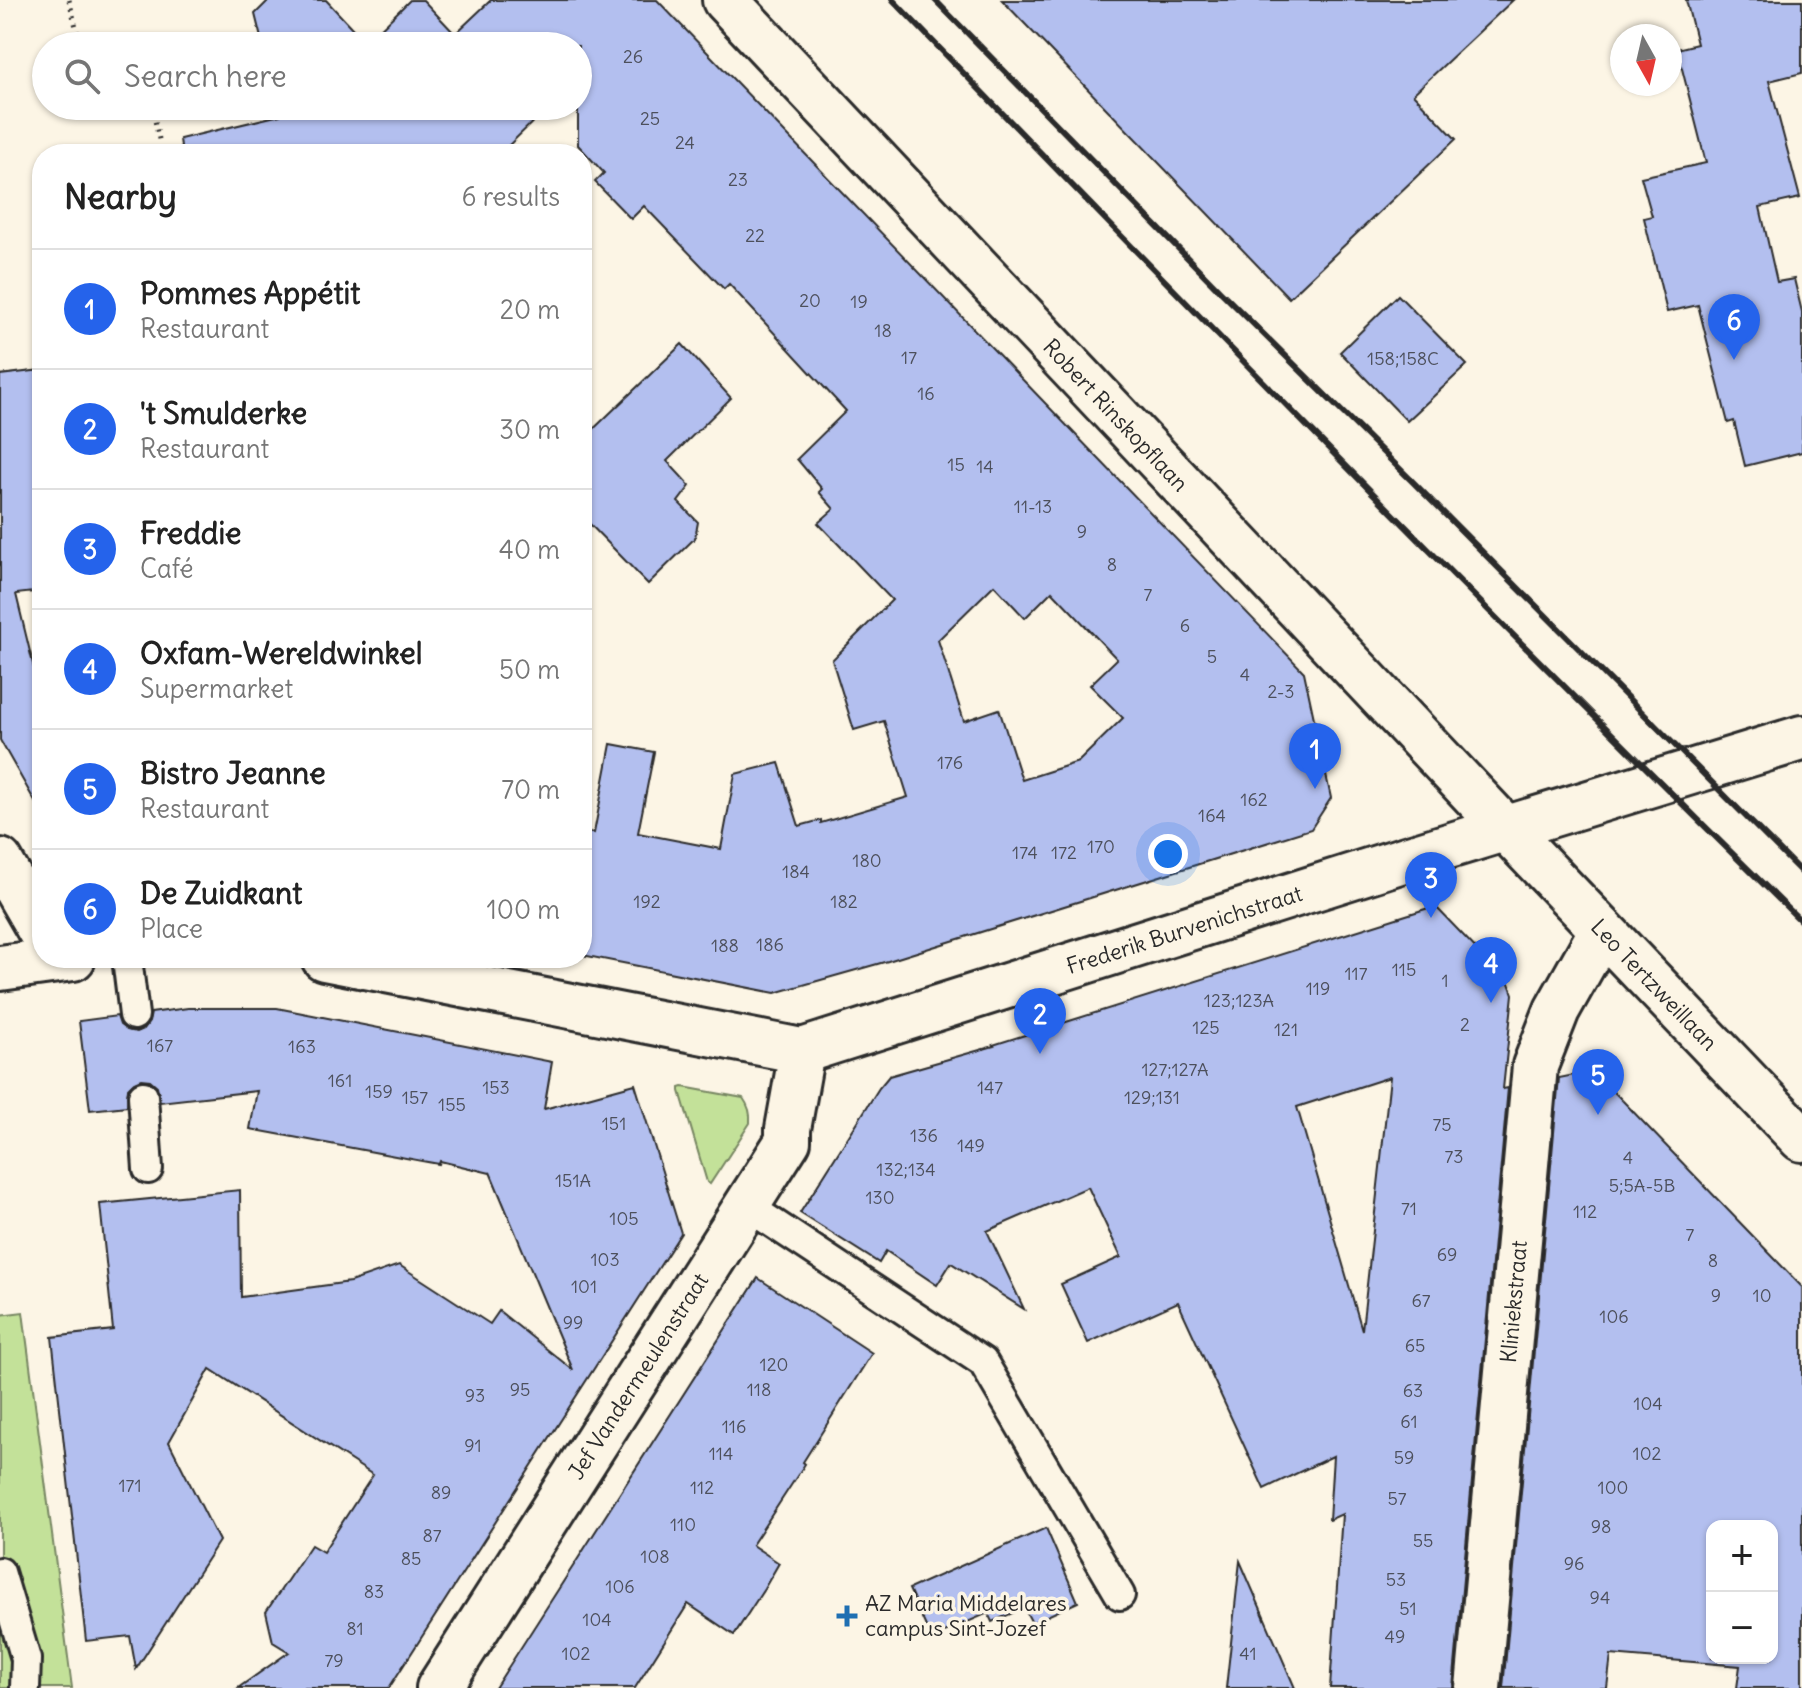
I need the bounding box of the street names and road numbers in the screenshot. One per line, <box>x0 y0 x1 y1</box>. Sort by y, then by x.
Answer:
street label: Robert Rinskopflaan <box>1037 333 1194 497</box>
street label: Frederik Burvenichstraat <box>1063 879 1306 980</box>
street label: Leo Tertzweillaan <box>1585 913 1724 1056</box>
street label: Kliniekstraat <box>1494 1239 1533 1364</box>
street label: Jef Vandermeulenstraat <box>562 1268 714 1485</box>

